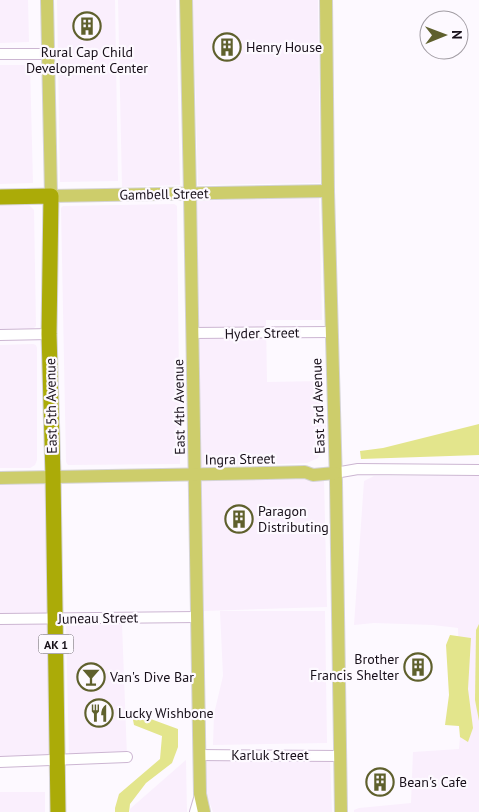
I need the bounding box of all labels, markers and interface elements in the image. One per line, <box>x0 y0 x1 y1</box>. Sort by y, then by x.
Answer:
north arrow <box>419 10 469 60</box>
building icon: Rural Cap Child Development Center <box>72 11 102 41</box>
text: N <box>448 30 466 40</box>
building icon: Henry House <box>212 32 242 62</box>
place label: Henry House <box>246 38 322 56</box>
place label: Rural Cap Child Development Center <box>26 43 148 77</box>
street label: Gambell Street <box>119 184 209 204</box>
street label: Hyder Street <box>224 323 300 343</box>
street label: East 5th Avenue <box>41 358 61 454</box>
street label: East 3rd Avenue <box>307 358 329 454</box>
street label: East 4th Avenue <box>169 359 189 455</box>
street label: Ingra Street <box>205 449 276 469</box>
place label: Paragon Distributing <box>258 502 329 536</box>
building icon: Paragon Distributing <box>224 504 254 534</box>
street label: Juneau Street <box>57 608 139 628</box>
road number: AK 1 <box>38 634 74 654</box>
place label: Brother Francis Shelter <box>310 650 399 684</box>
building icon: Brother Francis Shelter <box>403 652 433 682</box>
bar icon: Van's Dive Bar <box>76 662 106 692</box>
place label: Van's Dive Bar <box>109 668 194 686</box>
restaurant icon: Lucky Wishbone <box>84 698 114 728</box>
place label: Lucky Wishbone <box>118 704 214 722</box>
street label: Karluk Street <box>231 746 309 764</box>
building icon: Bean's Cafe <box>365 767 395 797</box>
place label: Bean's Cafe <box>399 773 467 791</box>

